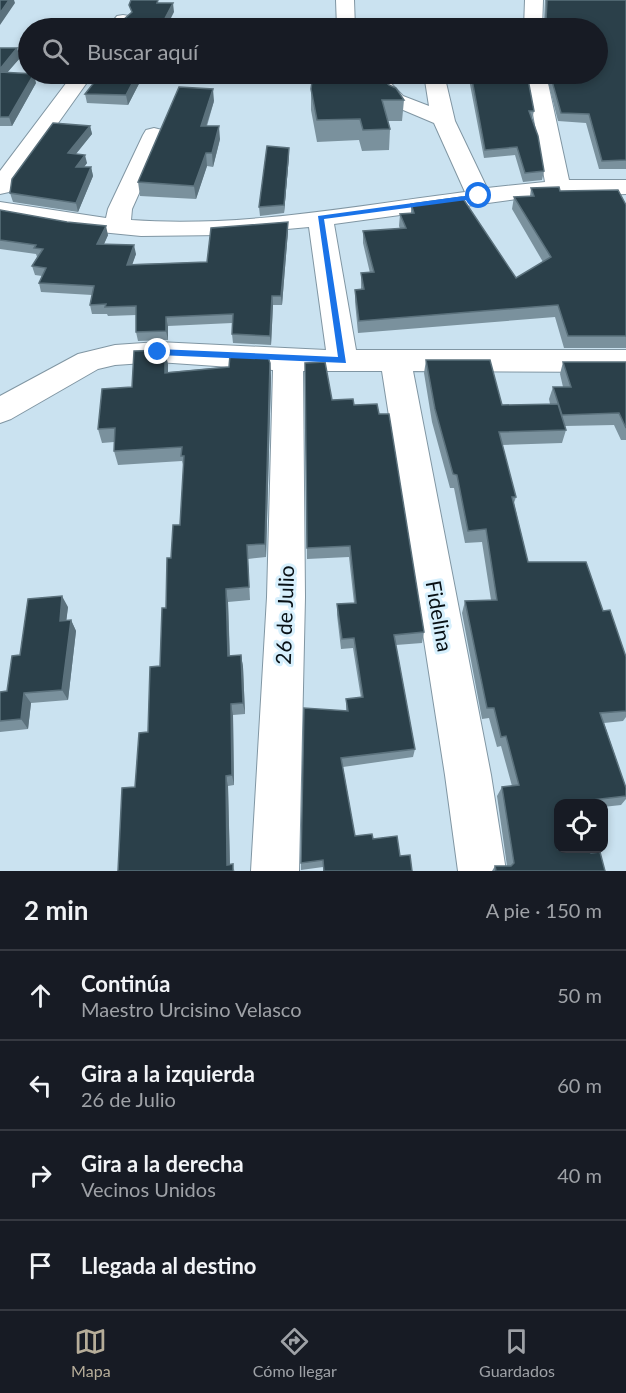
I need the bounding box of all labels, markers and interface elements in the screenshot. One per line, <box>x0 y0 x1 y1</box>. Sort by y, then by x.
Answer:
search box <box>18 18 608 84</box>
icon: search <box>39 35 72 68</box>
text: Buscar aquí <box>87 38 198 65</box>
route start <box>465 182 491 208</box>
route end <box>144 338 170 364</box>
street label: 26 de Julio <box>270 565 298 665</box>
street label: Fidelina <box>421 578 459 654</box>
map controls <box>554 799 608 853</box>
button: locate <box>554 799 608 853</box>
text: 2 min <box>24 894 88 926</box>
text: A pie · 150 m <box>486 898 602 922</box>
text: Continúa <box>81 970 170 997</box>
icon: ahead <box>24 979 57 1012</box>
text: 50 m <box>557 983 602 1007</box>
text: Maestro Urcisino Velasco <box>81 997 302 1021</box>
text: Gira a la izquierda <box>81 1060 255 1087</box>
icon: left <box>24 1069 57 1102</box>
text: 60 m <box>557 1073 602 1097</box>
text: 26 de Julio <box>81 1087 176 1111</box>
text: Gira a la derecha <box>81 1150 244 1177</box>
icon: right <box>24 1159 57 1192</box>
text: 40 m <box>557 1163 602 1187</box>
text: Vecinos Unidos <box>81 1177 216 1201</box>
icon: arrive <box>24 1249 57 1282</box>
text: Llegada al destino <box>81 1252 257 1279</box>
tab: Mapa <box>71 1325 111 1380</box>
tab: Cómo llegar <box>253 1325 337 1380</box>
tab: Guardados <box>479 1325 555 1380</box>

